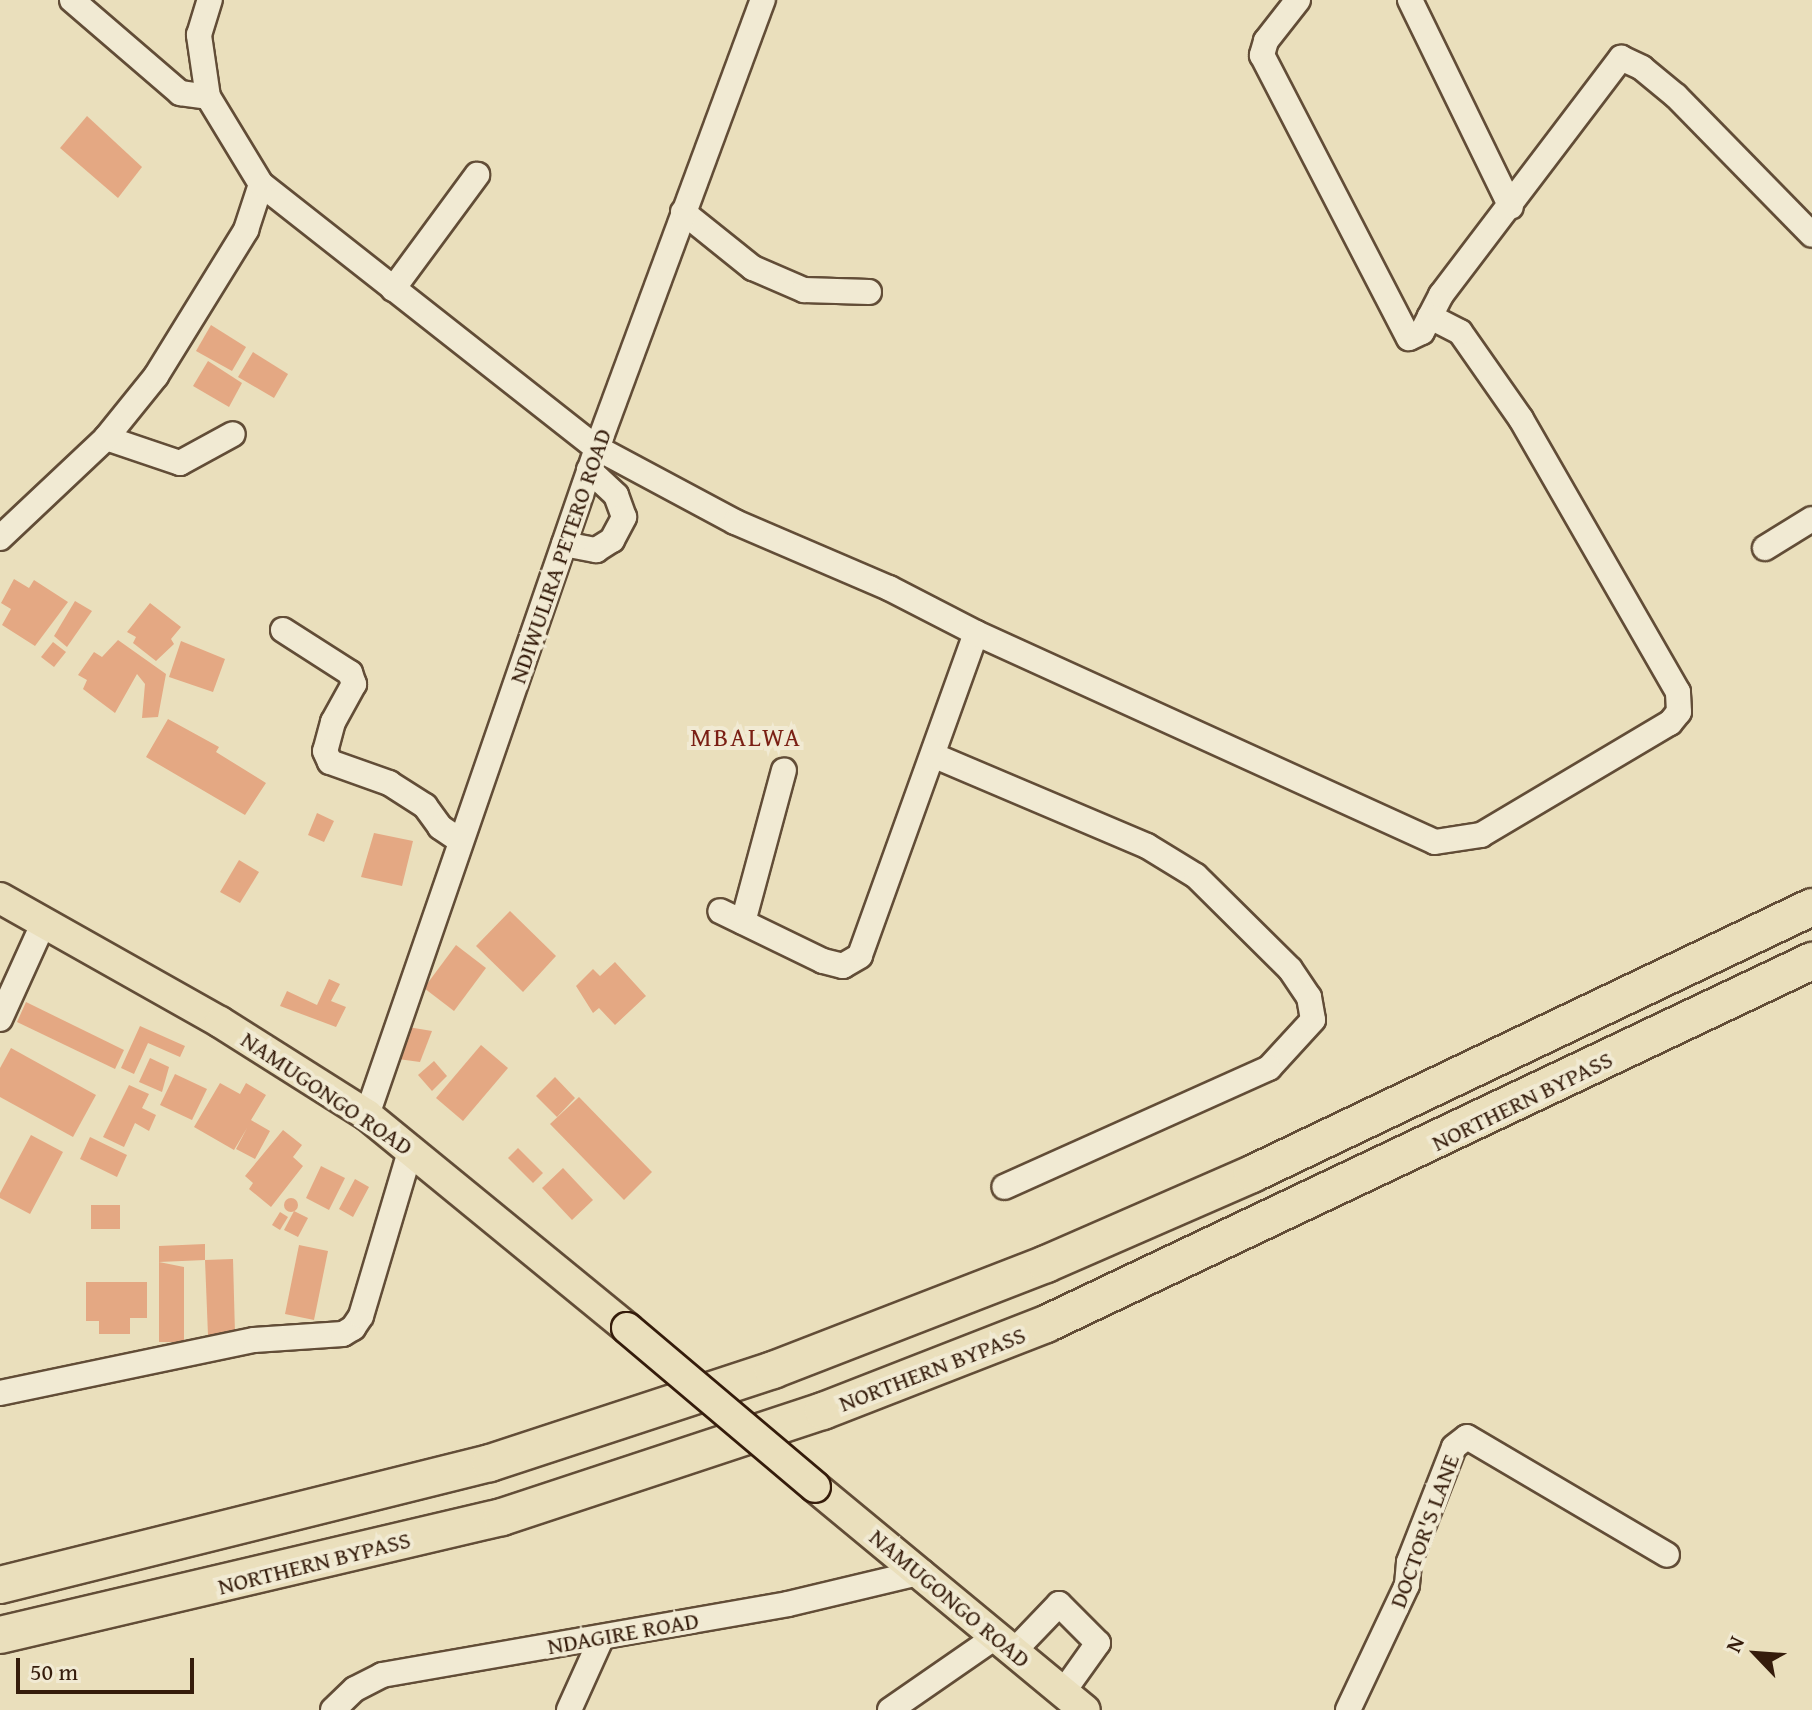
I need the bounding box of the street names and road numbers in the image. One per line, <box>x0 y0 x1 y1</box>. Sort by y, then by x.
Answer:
street label: NDIWULIRA PETERO ROAD <box>503 425 617 687</box>
street label: NAMUGONGO ROAD <box>236 1025 418 1161</box>
street label: NORTHERN BYPASS <box>1427 1045 1617 1157</box>
street label: NORTHERN BYPASS <box>835 1320 1029 1418</box>
street label: DOCTOR'S LANE <box>1383 1450 1465 1612</box>
street label: NAMUGONGO ROAD <box>864 1522 1036 1674</box>
street label: NORTHERN BYPASS <box>215 1525 413 1601</box>
street label: NDAGIRE ROAD <box>545 1606 701 1660</box>

